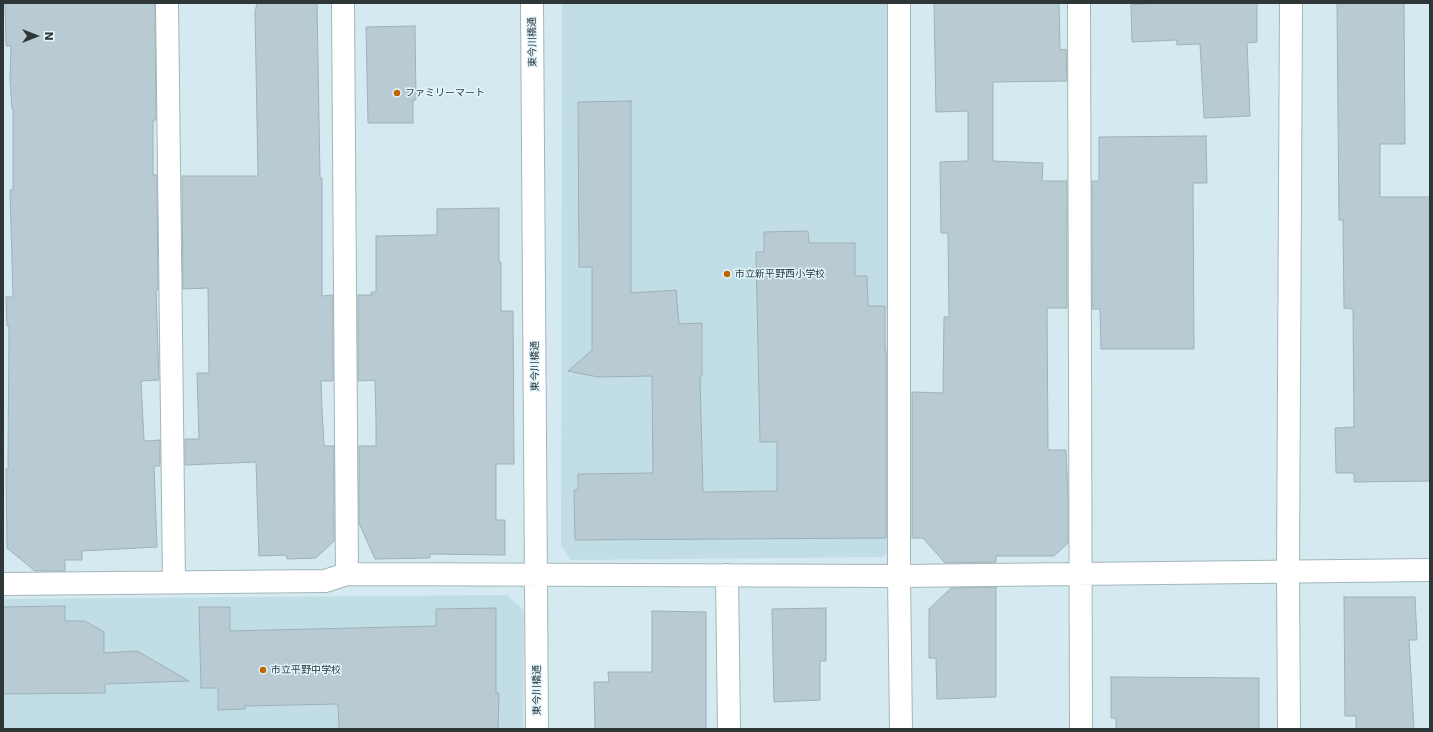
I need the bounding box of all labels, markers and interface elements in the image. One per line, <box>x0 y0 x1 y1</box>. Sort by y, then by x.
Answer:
north arrow <box>16 16 56 56</box>
street label: 東今川橋通 <box>527 17 539 67</box>
text: N <box>42 31 55 41</box>
place label: ファミリーマート <box>405 87 485 99</box>
marker: ファミリーマート <box>392 88 402 98</box>
place label: 市立新平野西小学校 <box>735 268 825 280</box>
marker: 市立新平野西小学校 <box>722 269 732 279</box>
street label: 東今川橋通 <box>529 341 541 391</box>
place label: 市立平野中学校 <box>271 664 341 676</box>
marker: 市立平野中学校 <box>258 665 268 675</box>
street label: 東今川橋通 <box>531 665 543 715</box>

